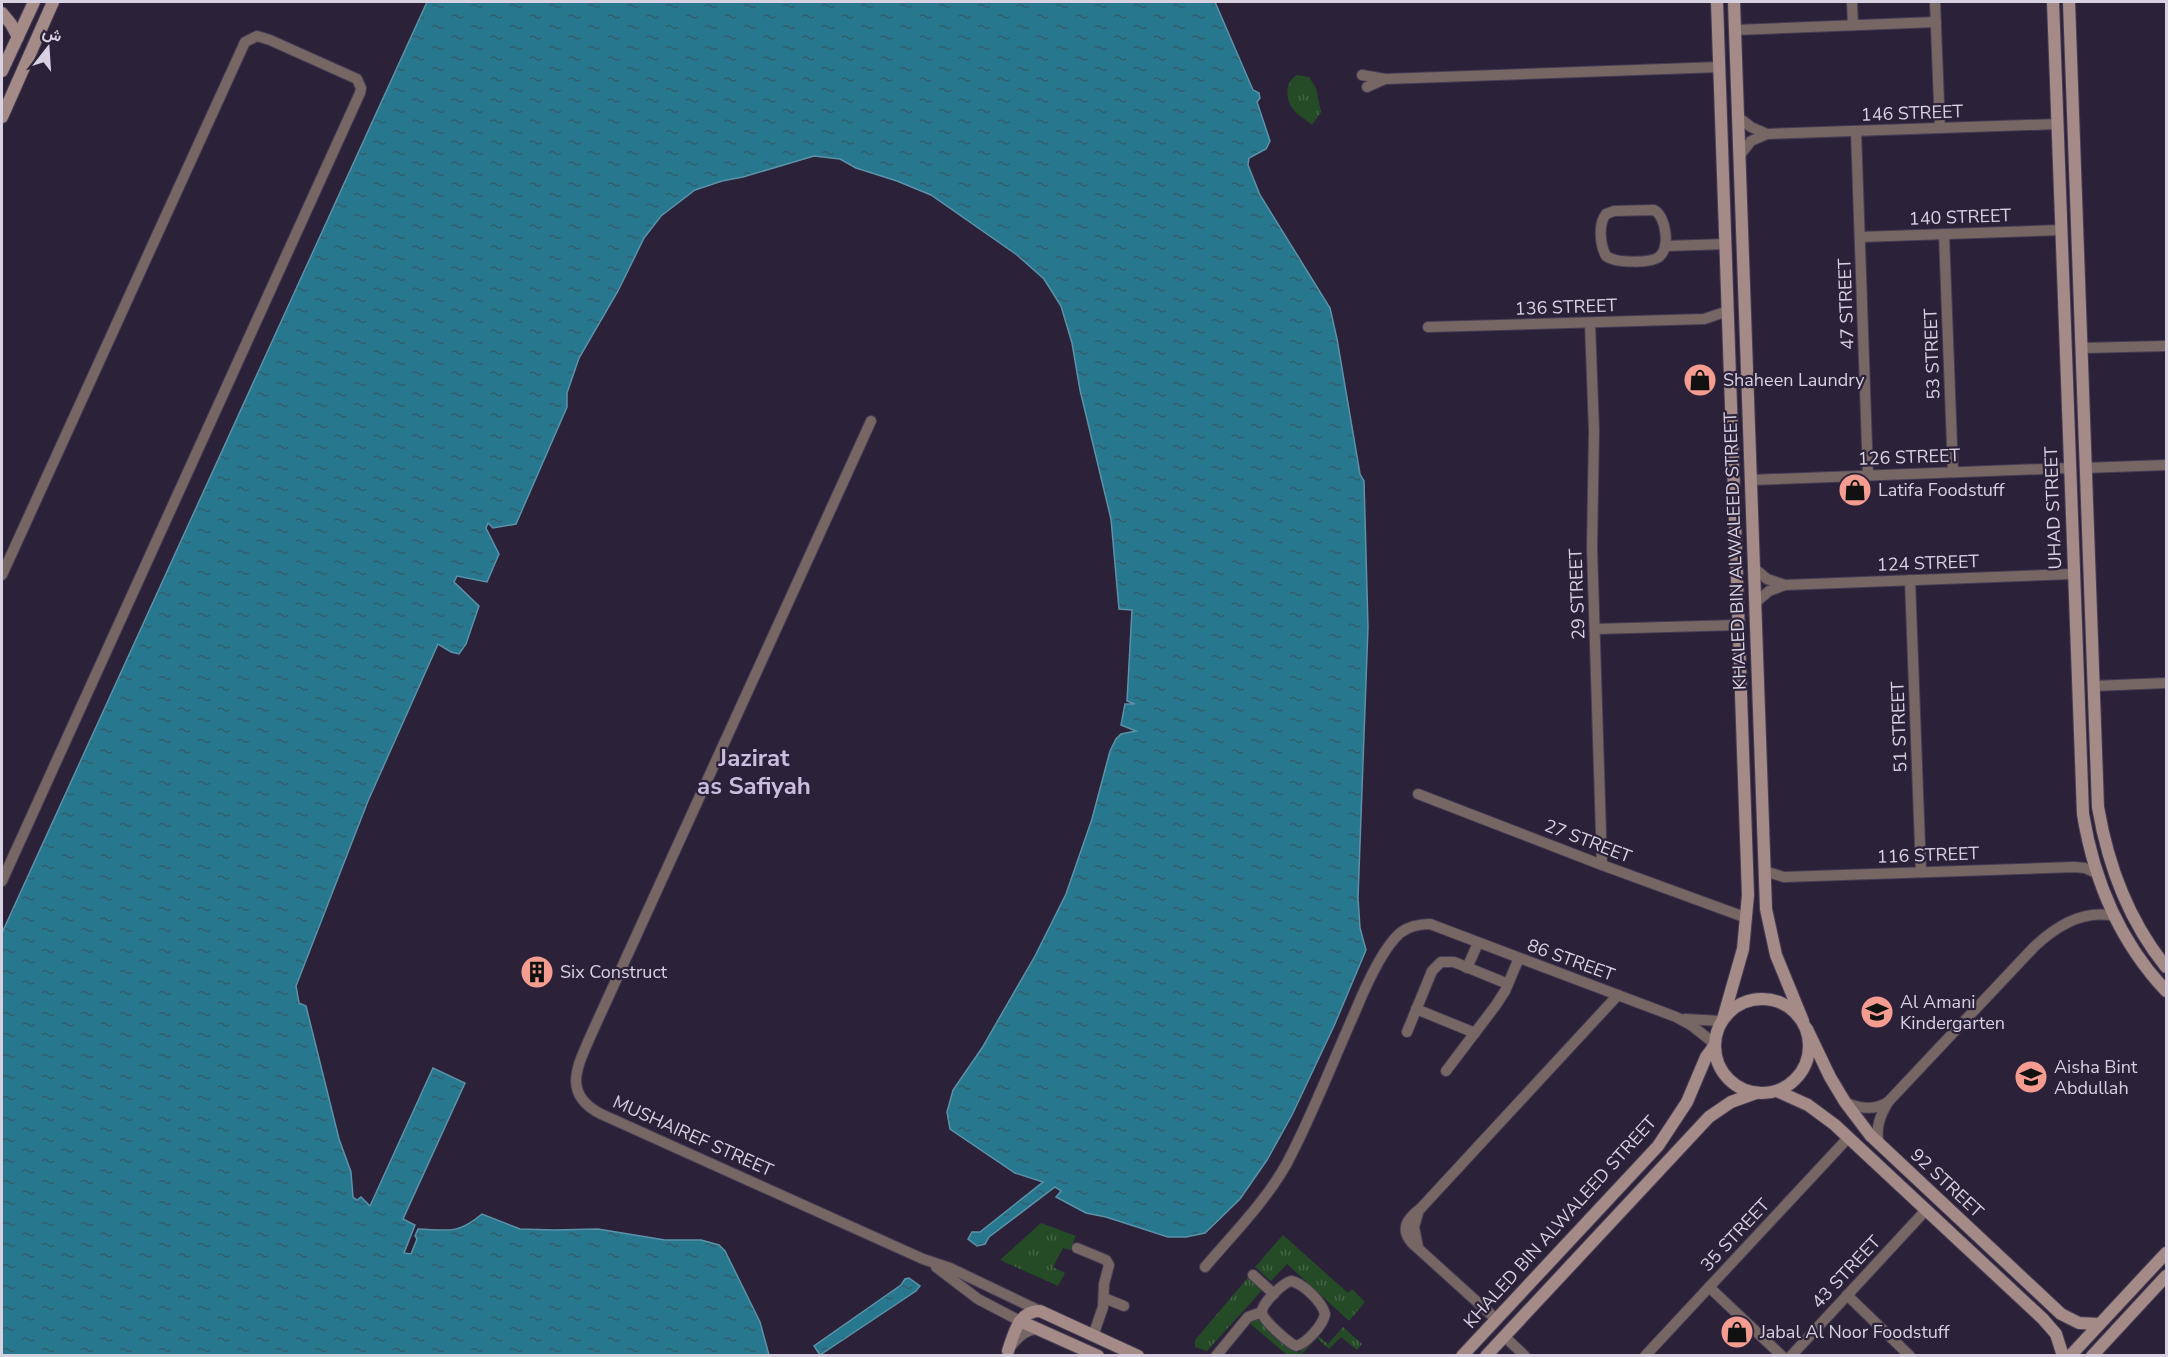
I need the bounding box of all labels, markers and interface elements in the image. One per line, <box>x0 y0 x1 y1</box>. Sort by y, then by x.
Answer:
north arrow <box>18 18 78 78</box>
text: ش <box>40 21 65 48</box>
street label: 146 STREET <box>1860 99 1964 127</box>
street label: 140 STREET <box>1908 203 2012 231</box>
street label: 47 STREET <box>1832 258 1860 350</box>
street label: 136 STREET <box>1514 293 1618 321</box>
street label: 53 STREET <box>1918 308 1946 400</box>
shop icon: Shaheen Laundry <box>1682 362 1718 398</box>
place label: Shaheen Laundry <box>1723 368 1865 392</box>
street label: KHALED BIN ALWALEED STREET <box>1718 411 1752 690</box>
street label: 126 STREET <box>1857 443 1961 471</box>
street label: UHAD STREET <box>2039 446 2067 570</box>
shop icon: Latifa Foodstuff <box>1837 472 1873 508</box>
place label: Latifa Foodstuff <box>1878 478 2006 502</box>
street label: 29 STREET <box>1563 548 1591 640</box>
street label: 124 STREET <box>1876 549 1980 577</box>
street label: 51 STREET <box>1885 681 1913 773</box>
district label: Jazirat as Safiyah <box>697 742 811 802</box>
street label: 27 STREET <box>1541 813 1635 869</box>
street label: 116 STREET <box>1876 841 1980 869</box>
street label: 86 STREET <box>1524 933 1618 987</box>
building icon: Six Construct <box>519 954 555 990</box>
place label: Six Construct <box>560 960 668 984</box>
place label: Al Amani Kindergarten <box>1900 990 2005 1035</box>
school or university icon: Al Amani Kindergarten <box>1859 994 1895 1030</box>
place label: Aisha Bint Abdullah <box>2054 1055 2138 1100</box>
school or university icon: Aisha Bint Abdullah <box>2013 1059 2049 1095</box>
street label: MUSHAIREF STREET <box>609 1090 777 1182</box>
street label: KHALED BIN ALWALEED STREET <box>1458 1110 1662 1333</box>
street label: 92 STREET <box>1905 1143 1989 1223</box>
street label: 35 STREET <box>1695 1193 1775 1277</box>
street label: 43 STREET <box>1806 1230 1886 1314</box>
shop icon: Jabal Al Noor Foodstuff <box>1719 1314 1755 1350</box>
place label: Jabal Al Noor Foodstuff <box>1759 1320 1951 1344</box>

